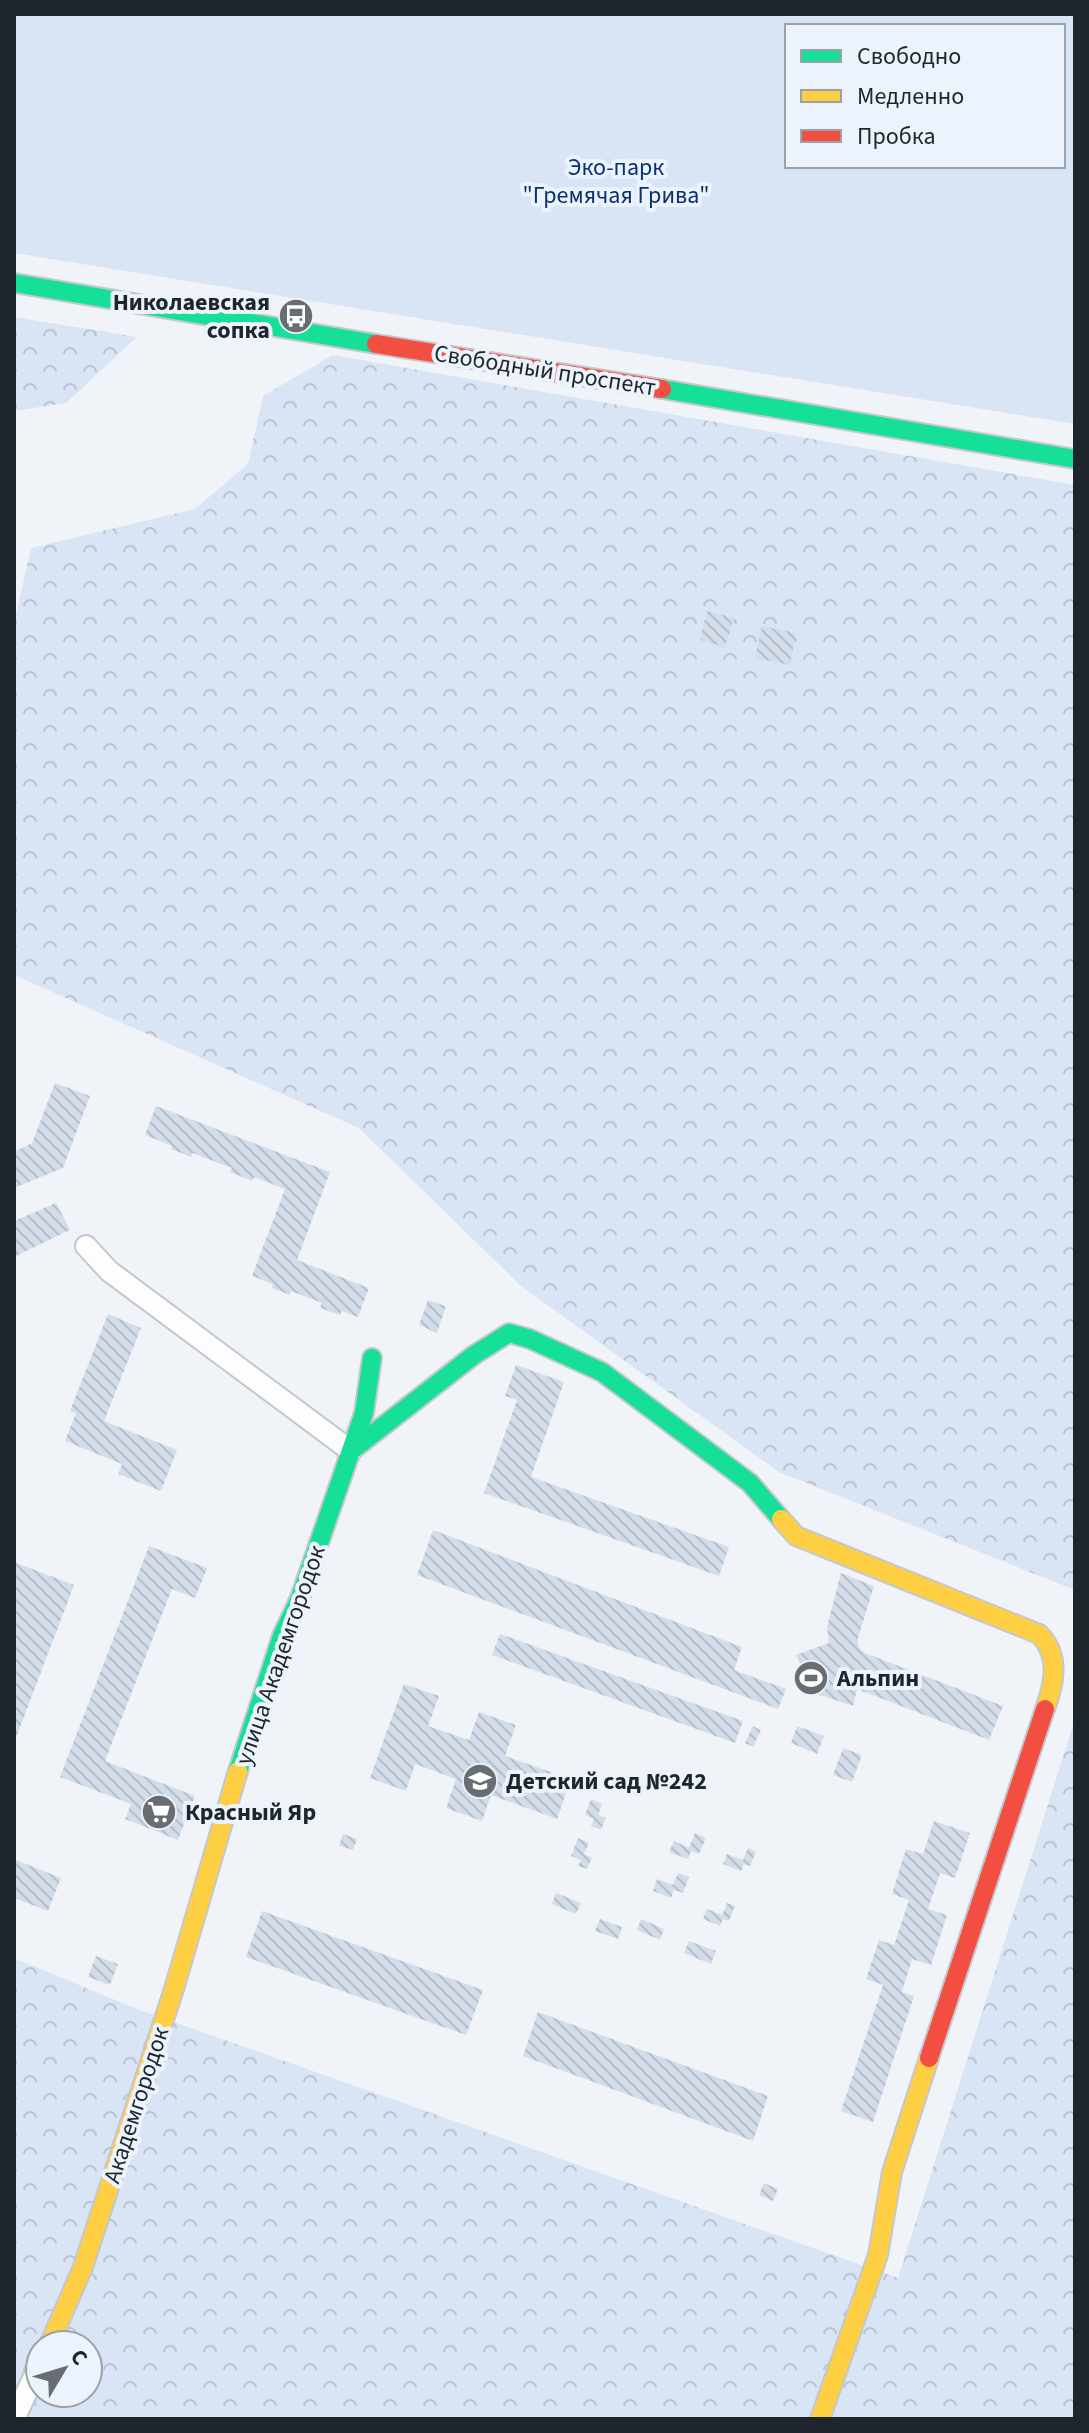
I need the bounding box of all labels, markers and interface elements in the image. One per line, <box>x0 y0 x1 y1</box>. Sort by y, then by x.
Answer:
legend <box>785 24 1065 168</box>
text: Свободно <box>857 39 961 74</box>
text: Медленно <box>857 79 964 114</box>
text: Пробка <box>857 119 936 154</box>
park label: Эко-парк "Гремячая Грива" <box>522 150 710 213</box>
place label: Николаевская сопка <box>113 285 270 348</box>
bus stop icon: Николаевская сопка <box>277 297 315 335</box>
street label: Свободный проспект <box>432 336 658 405</box>
street label: улица Академгородок <box>226 1541 335 1770</box>
sports icon: Альпин <box>792 1659 830 1697</box>
place label: Альпин <box>836 1661 919 1696</box>
school or university icon: Детский сад №242 <box>461 1762 499 1800</box>
place label: Детский сад №242 <box>506 1764 707 1799</box>
supermarket icon: Красный Яр <box>140 1793 178 1831</box>
place label: Красный Яр <box>185 1795 316 1830</box>
street label: Академгородок <box>95 2022 178 2188</box>
north arrow <box>24 2329 104 2409</box>
text: С <box>62 2342 96 2372</box>

